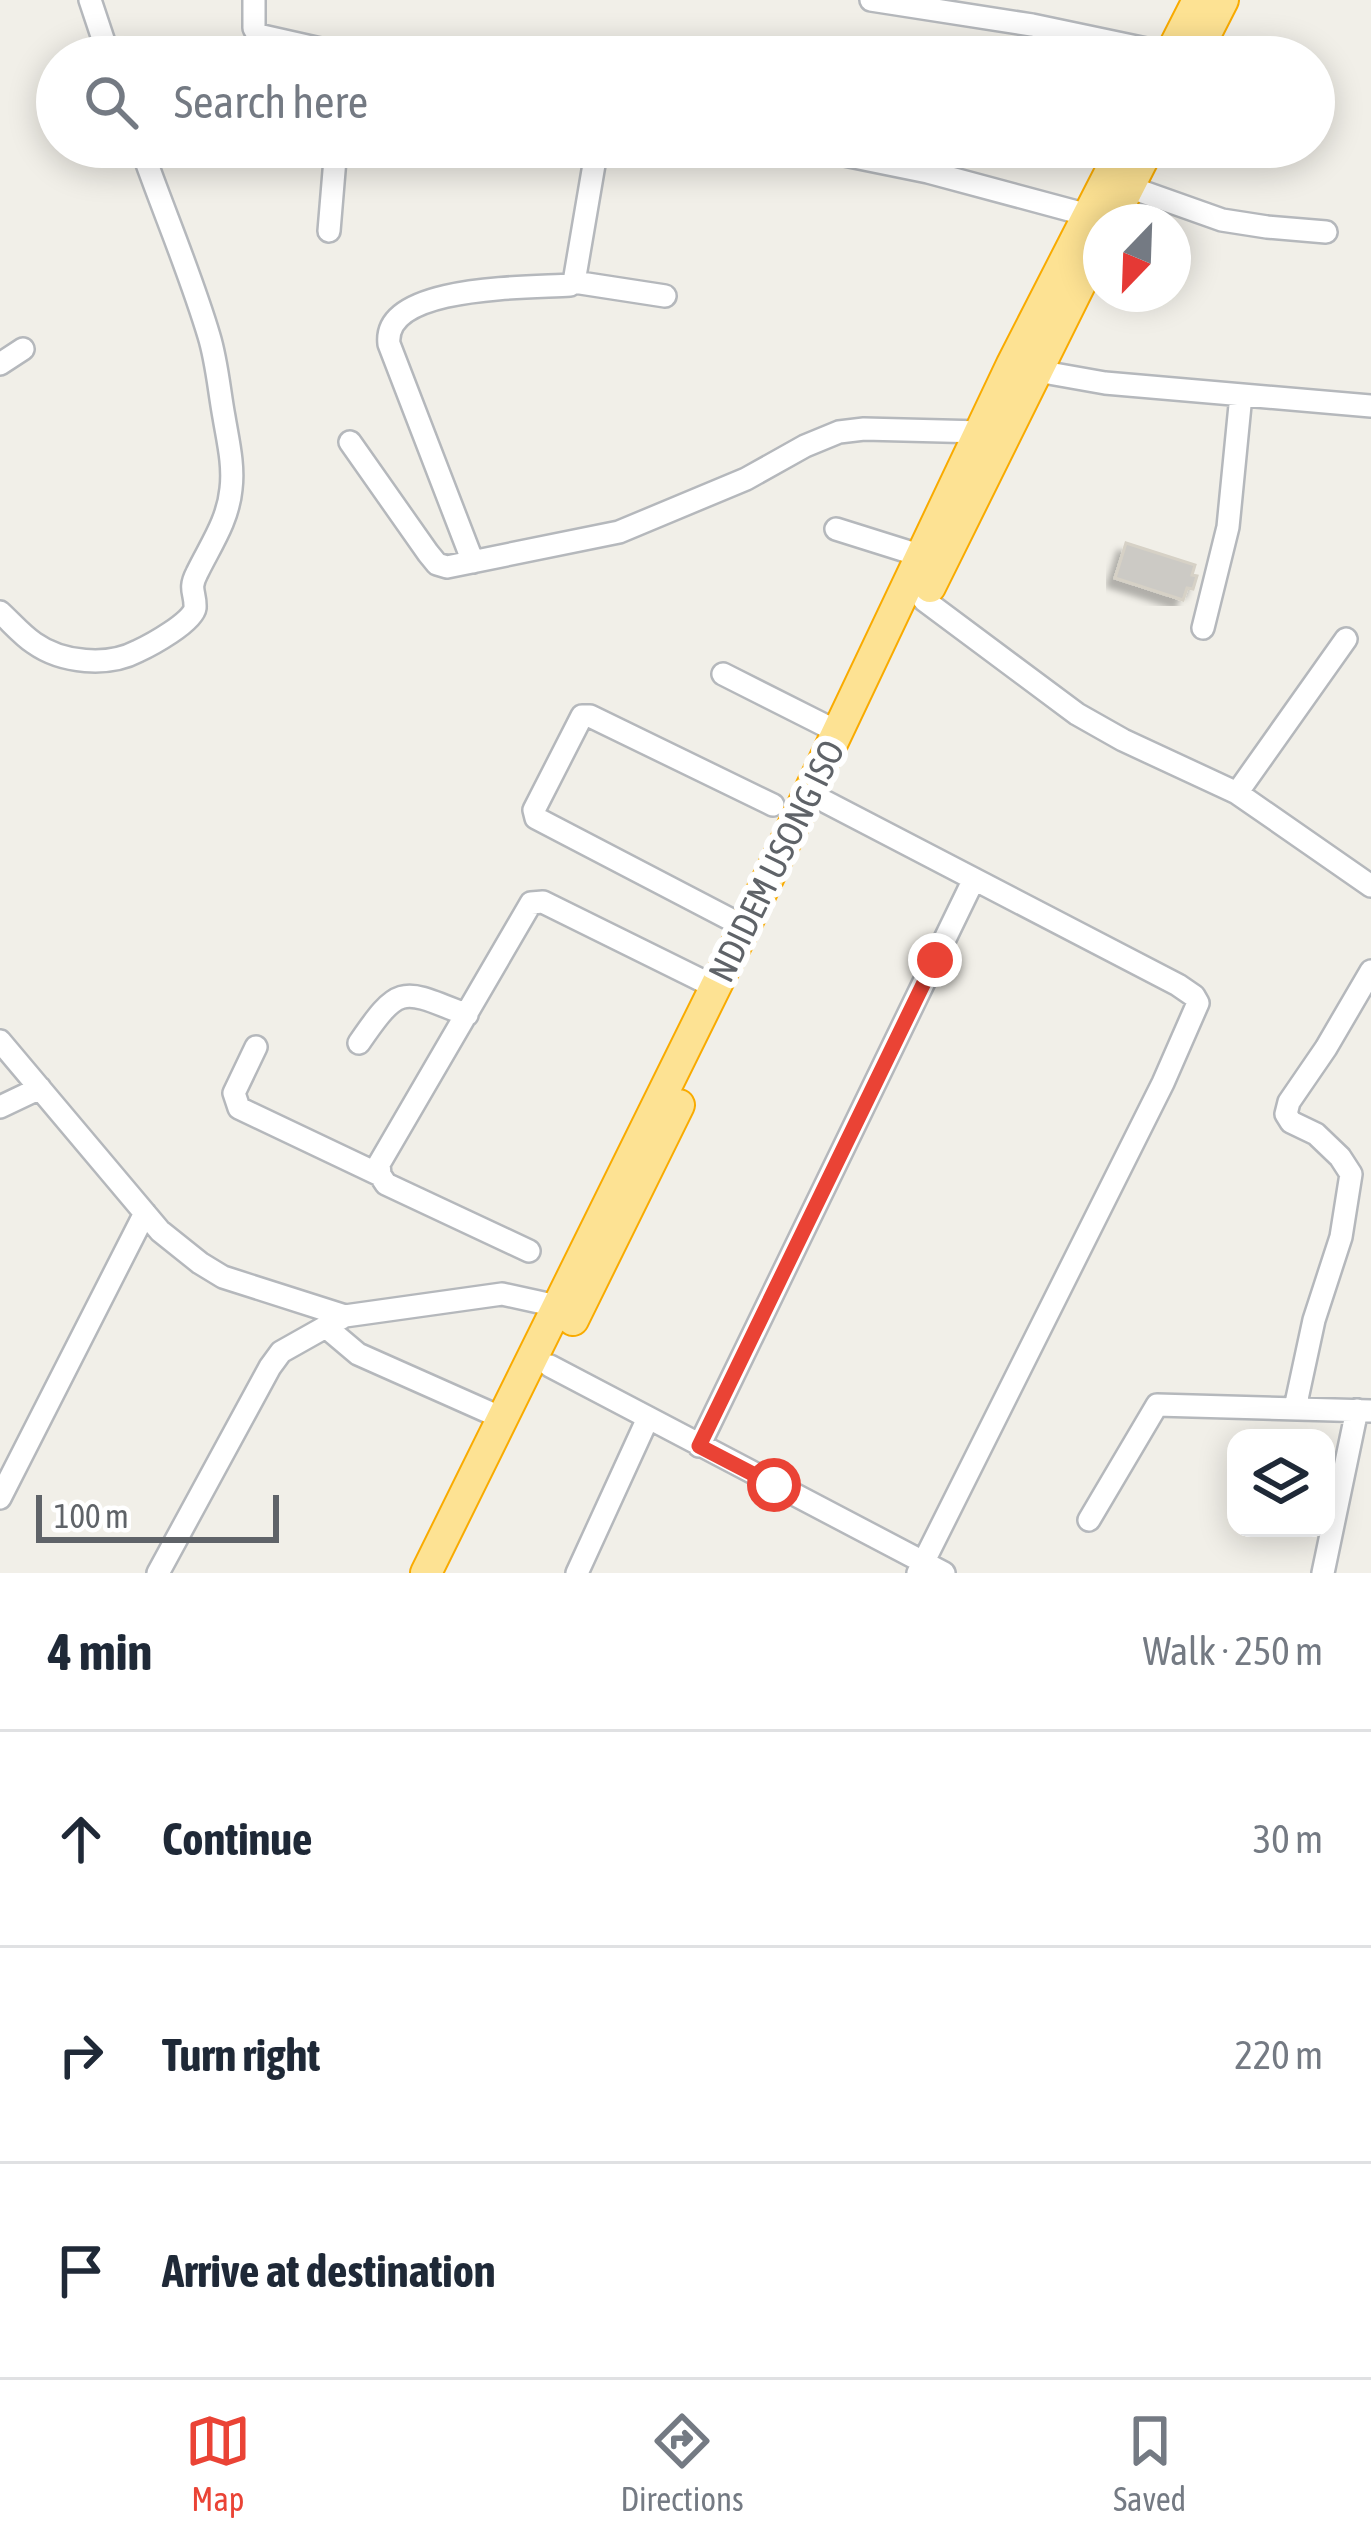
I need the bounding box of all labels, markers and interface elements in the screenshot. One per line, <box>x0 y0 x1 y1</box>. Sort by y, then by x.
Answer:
search box <box>36 36 1335 168</box>
icon: search <box>78 69 144 135</box>
text: Search here <box>174 76 368 128</box>
north arrow <box>1083 204 1191 312</box>
street label: NDIDEM USONG ISO <box>699 734 853 988</box>
route end <box>908 933 962 987</box>
map controls <box>1227 1429 1335 1537</box>
button: layers <box>1227 1429 1335 1537</box>
route start <box>747 1458 801 1512</box>
scale bar <box>36 1489 279 1542</box>
text: 100 m <box>54 1497 129 1535</box>
text: 4 min <box>48 1622 152 1681</box>
text: Walk · 250 m <box>1143 1629 1323 1673</box>
icon: ahead <box>48 1806 114 1872</box>
text: Continue <box>162 1813 313 1865</box>
text: 30 m <box>1253 1817 1323 1861</box>
icon: right <box>48 2022 114 2088</box>
text: Turn right <box>162 2029 320 2081</box>
text: 220 m <box>1235 2033 1323 2077</box>
icon: arrive <box>48 2238 114 2304</box>
text: Arrive at destination <box>162 2245 496 2297</box>
tab: Map <box>185 2408 251 2518</box>
tab: Directions <box>620 2408 744 2518</box>
tab: Saved <box>1113 2408 1186 2518</box>

